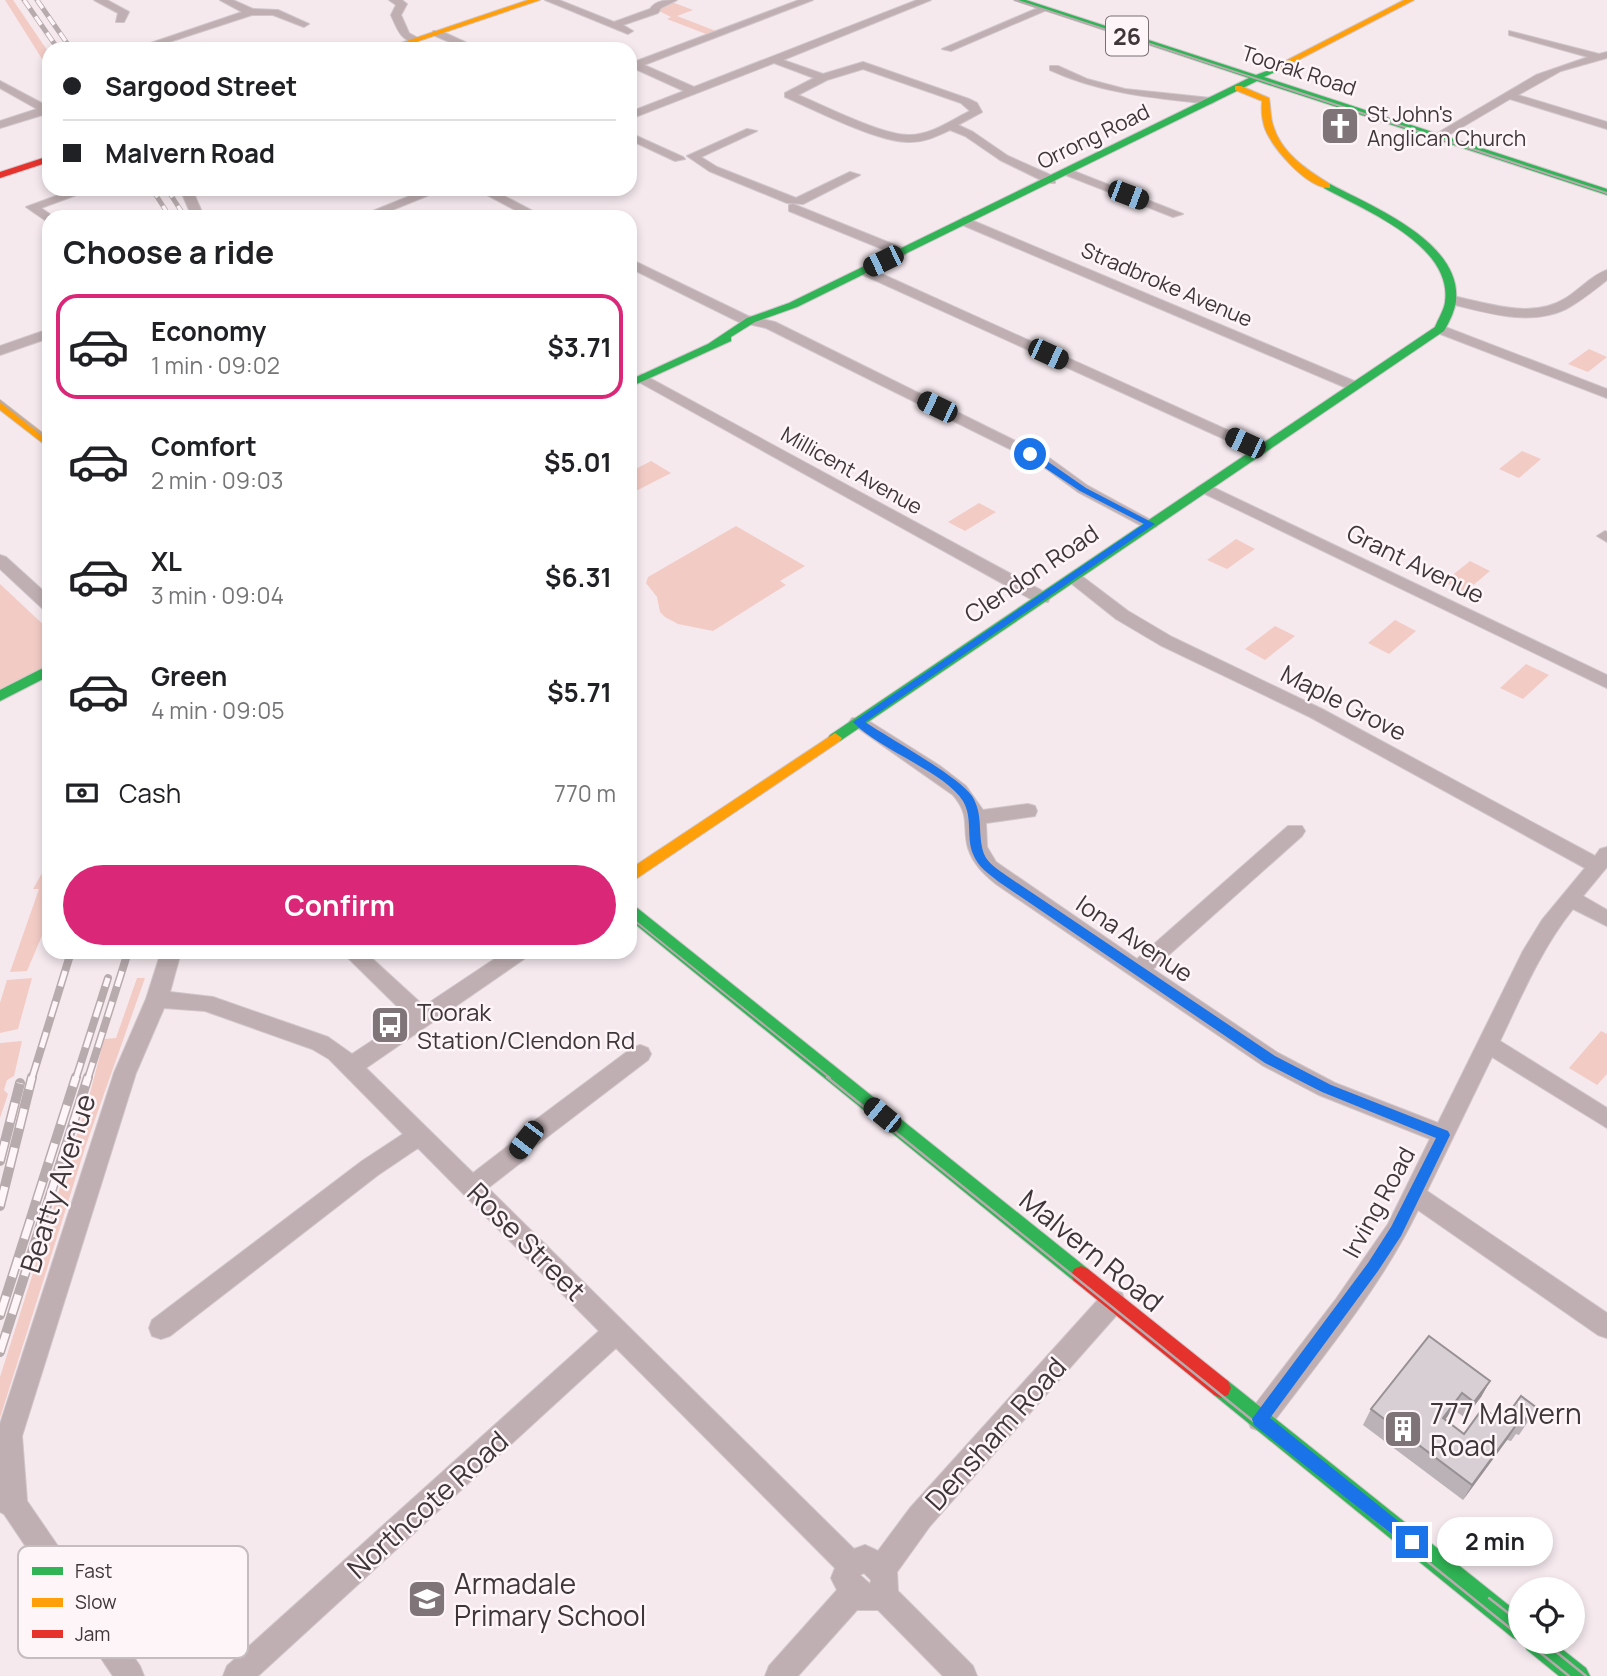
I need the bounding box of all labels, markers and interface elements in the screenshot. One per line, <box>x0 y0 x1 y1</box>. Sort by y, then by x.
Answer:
road number: 26 <box>1106 17 1148 56</box>
street label: Toorak Road <box>1238 38 1360 102</box>
text: Sargood Street <box>105 68 297 104</box>
street label: Orrong Road <box>1032 97 1154 175</box>
place label: St John's Anglican Church <box>1367 100 1526 152</box>
church icon: St John's Anglican Church <box>1319 105 1361 147</box>
text: Malvern Road <box>105 135 275 171</box>
car <box>1105 178 1152 212</box>
text: Choose a ride <box>63 230 274 274</box>
street label: Stradbroke Avenue <box>1077 235 1257 333</box>
car <box>860 242 907 280</box>
text: Economy <box>151 313 266 349</box>
icon: car <box>67 315 130 378</box>
text: $3.71 <box>547 329 612 365</box>
car <box>1025 336 1072 372</box>
text: 1 min · 09:02 <box>151 349 280 381</box>
car <box>914 388 961 426</box>
street label: Millicent Avenue <box>776 420 928 520</box>
car <box>1222 425 1269 461</box>
text: Comfort <box>151 428 257 464</box>
icon: car <box>67 430 130 493</box>
route start <box>1014 438 1046 470</box>
text: $5.01 <box>544 444 612 480</box>
text: 2 min · 09:03 <box>151 464 284 496</box>
street label: Grant Avenue <box>1342 515 1490 611</box>
street label: Clendon Road <box>958 516 1104 630</box>
text: XL <box>151 543 182 579</box>
icon: car <box>67 545 130 608</box>
text: $6.31 <box>545 559 612 595</box>
text: 3 min · 09:04 <box>151 579 284 611</box>
street label: Maple Grove <box>1276 656 1412 748</box>
text: Green <box>151 658 227 694</box>
icon: car <box>67 660 130 723</box>
text: $5.71 <box>547 674 612 710</box>
text: 4 min · 09:05 <box>151 694 285 726</box>
icon: cash <box>63 774 101 812</box>
text: Cash <box>119 775 181 811</box>
text: 770 m <box>554 777 616 809</box>
button: Confirm <box>63 865 616 945</box>
street label: Iona Avenue <box>1070 887 1200 989</box>
place label: Toorak Station/Clendon Rd <box>417 995 635 1056</box>
bus stop icon: Toorak Station/Clendon Rd <box>369 1004 411 1046</box>
street label: Beatty Avenue <box>10 1089 104 1277</box>
car <box>860 1094 905 1136</box>
car <box>505 1117 548 1163</box>
street label: Irving Road <box>1334 1141 1422 1263</box>
street label: Rose Street <box>459 1173 595 1309</box>
street label: Malvern Road <box>1012 1180 1172 1320</box>
street label: Densham Road <box>916 1348 1074 1518</box>
place label: 777 Malvern Road <box>1430 1394 1582 1464</box>
building icon: 777 Malvern Road <box>1382 1408 1424 1450</box>
street label: Northcote Road <box>338 1422 516 1586</box>
callout: 2 min <box>1436 1518 1552 1566</box>
text: 2 min <box>1465 1525 1525 1557</box>
route end <box>1396 1526 1428 1558</box>
legend <box>18 1546 248 1658</box>
text: Fast <box>75 1558 112 1584</box>
place label: Armadale Primary School <box>454 1564 646 1634</box>
map controls <box>1508 1577 1585 1654</box>
button: locate <box>1508 1577 1585 1654</box>
school or university icon: Armadale Primary School <box>406 1578 448 1620</box>
text: Slow <box>75 1589 117 1615</box>
text: Jam <box>75 1621 110 1647</box>

